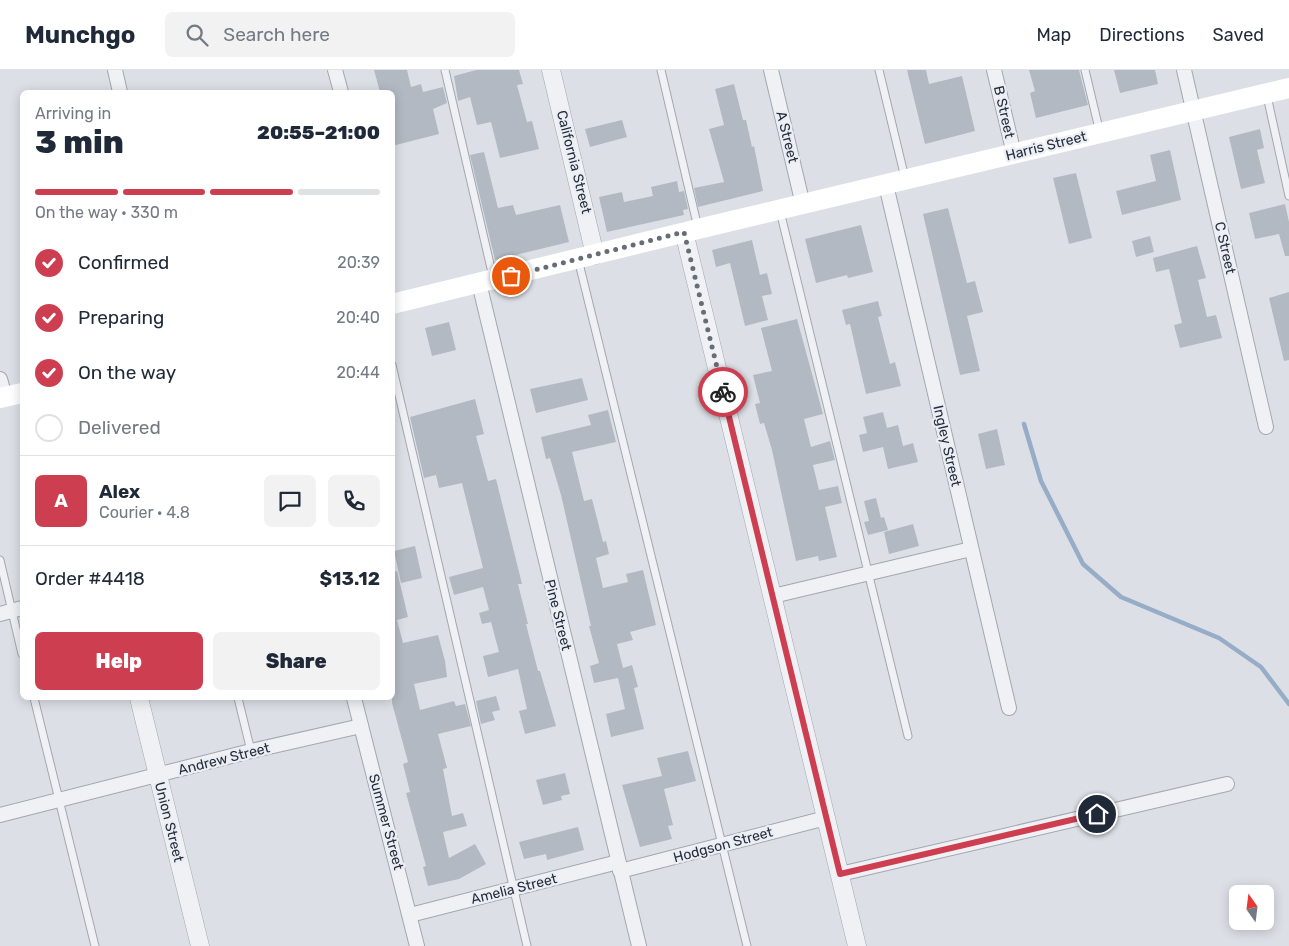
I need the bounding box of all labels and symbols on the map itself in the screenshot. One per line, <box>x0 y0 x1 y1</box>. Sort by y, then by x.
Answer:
street label: B Street <box>990 84 1018 140</box>
street label: California Street <box>553 109 595 216</box>
street label: A Street <box>772 109 802 165</box>
street label: Harris Street <box>1004 128 1089 164</box>
street label: C Street <box>1211 220 1239 276</box>
pin <box>490 255 532 297</box>
courier <box>698 367 748 417</box>
street label: Ingley Street <box>929 404 965 489</box>
street label: Pine Street <box>541 578 575 653</box>
street label: Andrew Street <box>176 739 272 779</box>
street label: Summer Street <box>365 772 407 872</box>
street label: Union Street <box>151 780 187 864</box>
pin <box>1076 793 1118 835</box>
street label: Hodgson Street <box>671 823 775 866</box>
street label: Amelia Street <box>469 870 559 908</box>
north arrow <box>1229 885 1274 930</box>

